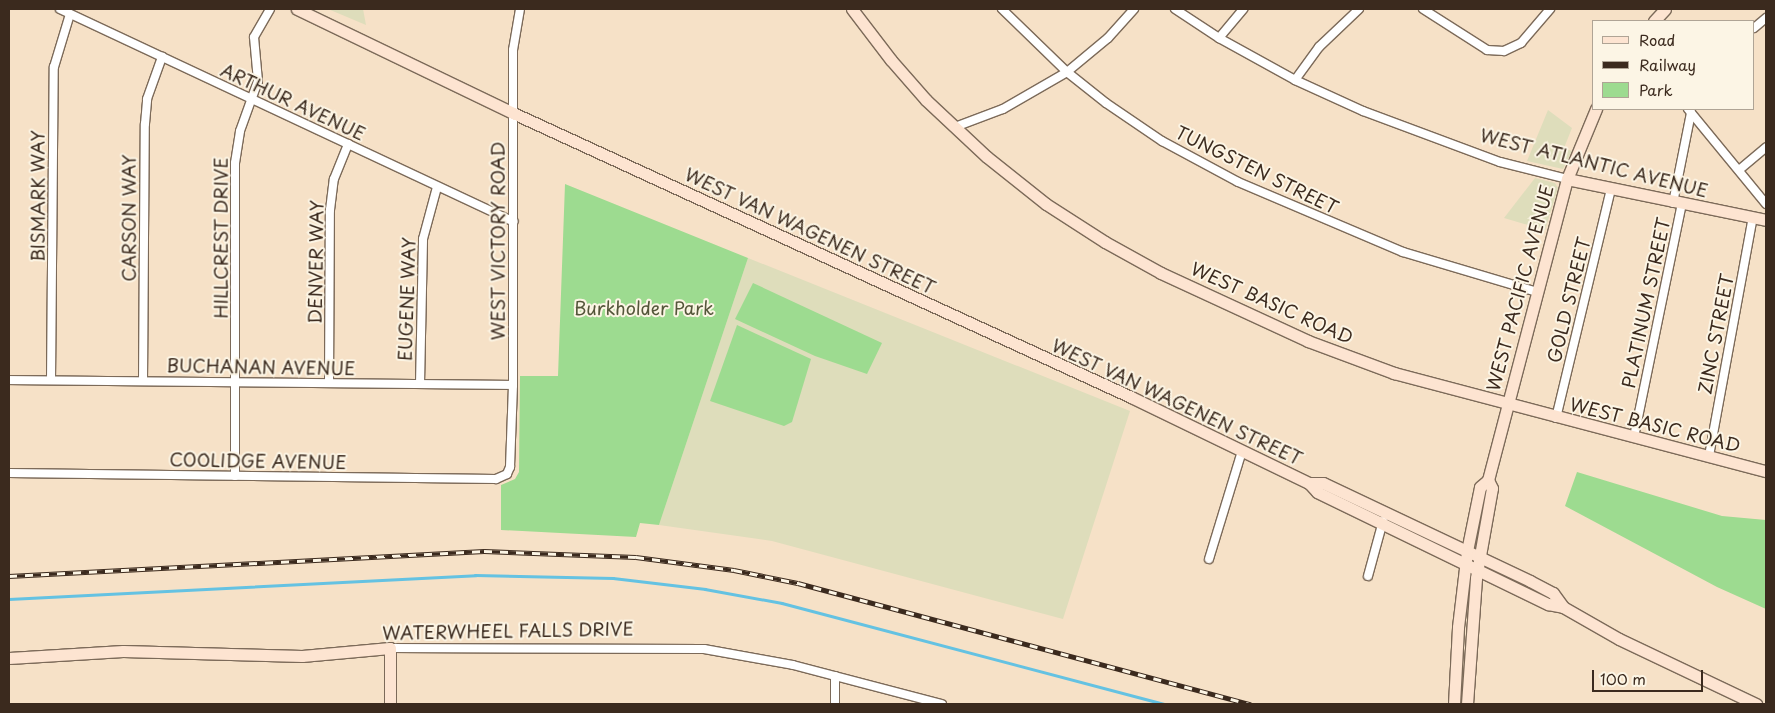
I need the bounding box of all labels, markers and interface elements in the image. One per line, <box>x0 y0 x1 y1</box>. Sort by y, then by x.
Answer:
legend <box>1592 20 1755 110</box>
text: Road <box>1639 28 1675 51</box>
text: Railway <box>1639 53 1696 76</box>
street label: ARTHUR AVENUE <box>217 59 369 145</box>
text: Park <box>1639 78 1673 101</box>
street label: TUNGSTEN STREET <box>1172 121 1342 219</box>
street label: WEST ATLANTIC AVENUE <box>1478 124 1710 202</box>
street label: BISMARK WAY <box>27 129 49 263</box>
street label: WEST VICTORY ROAD <box>487 142 509 340</box>
street label: CARSON WAY <box>118 155 140 281</box>
street label: HILLCREST DRIVE <box>210 158 232 318</box>
street label: WEST VAN WAGENEN STREET <box>680 163 940 299</box>
street label: WEST PACIFIC AVENUE <box>1482 183 1558 393</box>
street label: DENVER WAY <box>304 200 328 324</box>
street label: PLATINUM STREET <box>1617 216 1675 390</box>
street label: GOLD STREET <box>1543 234 1595 366</box>
street label: EUGENE WAY <box>394 236 420 362</box>
street label: WEST BASIC ROAD <box>1187 257 1357 349</box>
street label: ZINC STREET <box>1694 272 1738 396</box>
park label: Burkholder Park <box>574 297 714 319</box>
street label: WEST VAN WAGENEN STREET <box>1047 334 1307 470</box>
street label: BUCHANAN AVENUE <box>166 355 356 379</box>
street label: WEST BASIC ROAD <box>1566 393 1744 457</box>
street label: COOLIDGE AVENUE <box>169 449 347 473</box>
street label: WATERWHEEL FALLS DRIVE <box>381 618 635 644</box>
scale bar <box>1595 660 1706 692</box>
text: 100 m <box>1600 667 1646 690</box>

